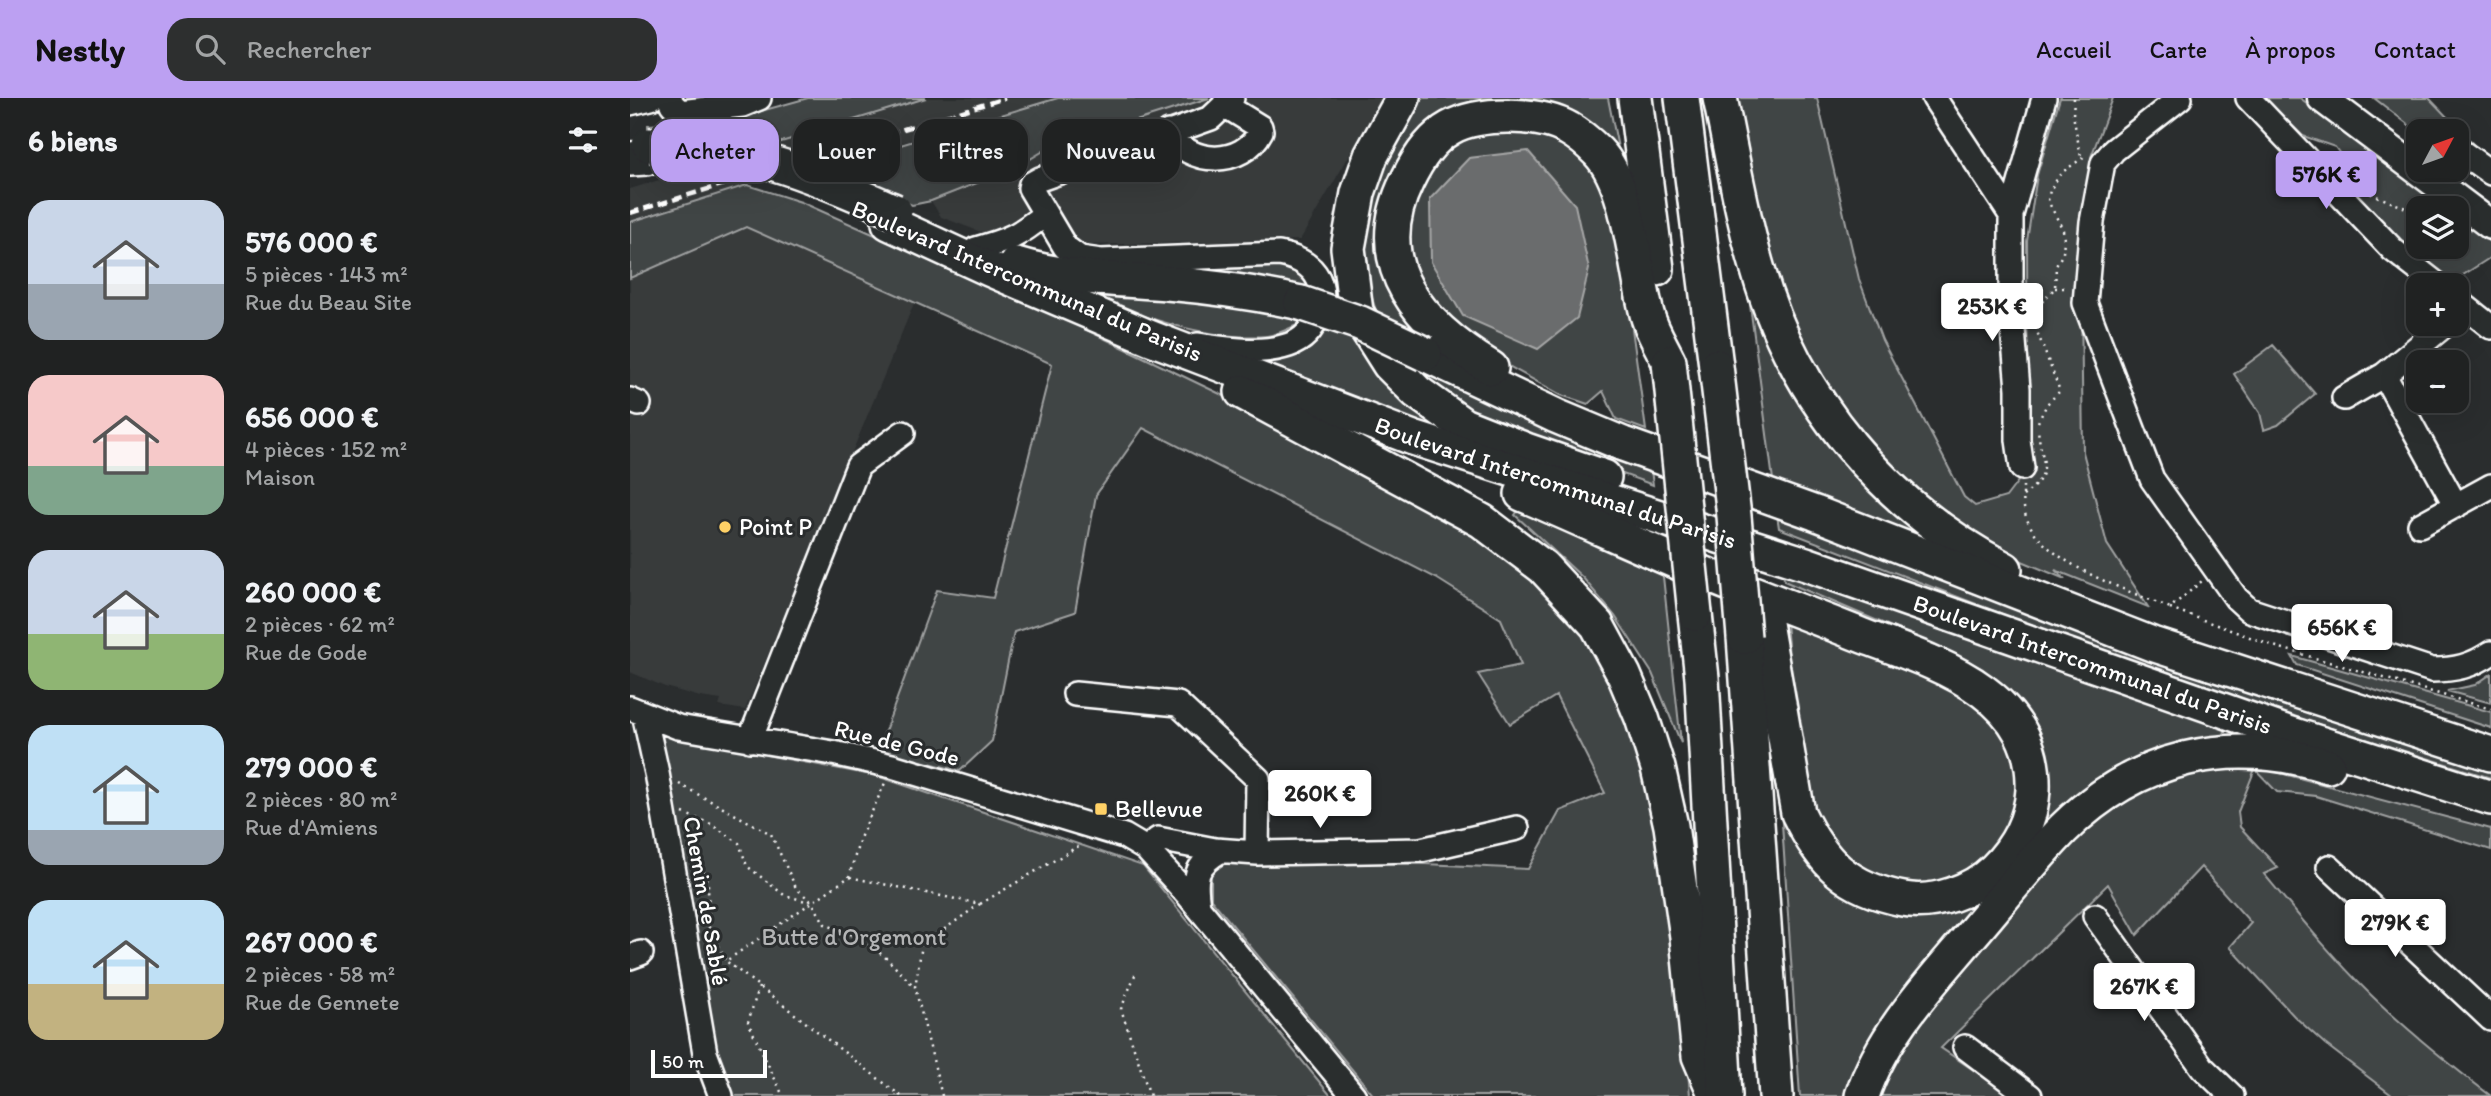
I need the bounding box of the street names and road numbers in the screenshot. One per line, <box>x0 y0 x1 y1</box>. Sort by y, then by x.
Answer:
street label: Boulevard Intercommunal du Parisis <box>848 193 1207 368</box>
street label: Boulevard Intercommunal du Parisis <box>1371 410 1740 555</box>
street label: Boulevard Intercommunal du Parisis <box>1910 588 2276 740</box>
street label: Rue de Gode <box>832 713 963 772</box>
street label: Chemin de Sablé <box>677 814 736 988</box>

